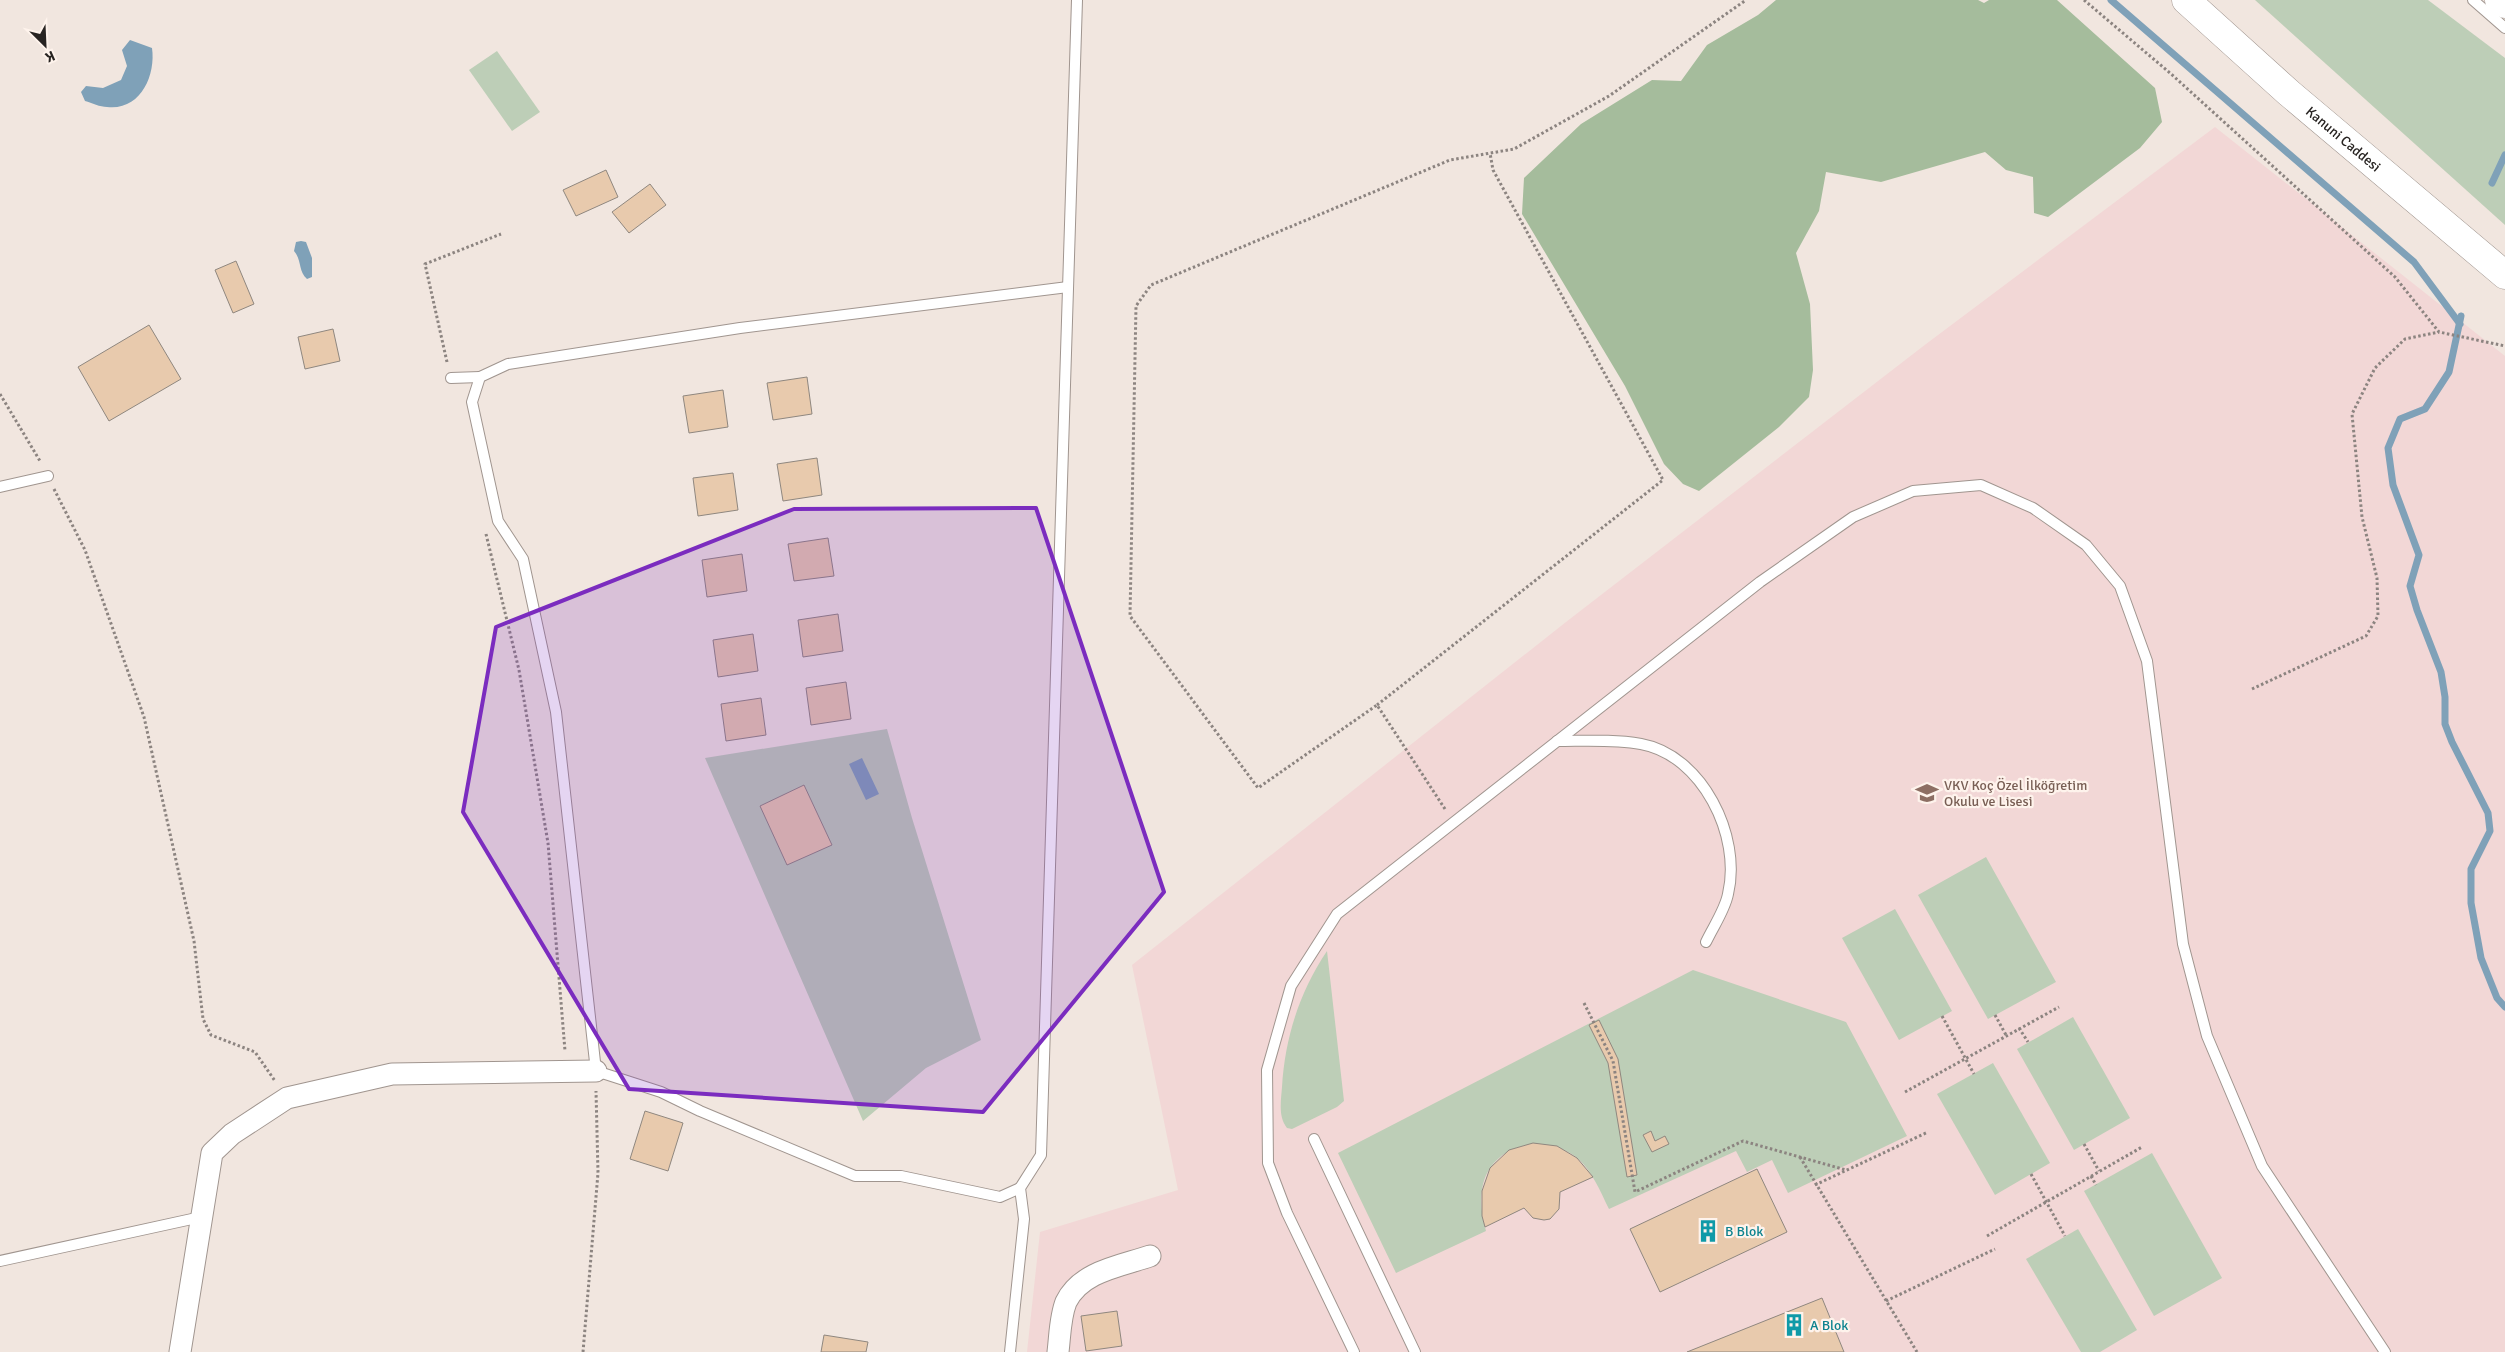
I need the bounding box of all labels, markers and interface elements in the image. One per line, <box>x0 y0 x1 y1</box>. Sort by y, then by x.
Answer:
north arrow <box>20 20 70 70</box>
text: K <box>42 47 58 66</box>
street label: Kanuni Caddesi <box>2303 103 2384 175</box>
place label: VKV Koç Özel İlköğretim Okulu ve Lisesi <box>1944 777 2087 810</box>
school or university icon: VKV Koç Özel İlköğretim Okulu ve Lisesi <box>1914 780 1940 806</box>
building icon: B Blok <box>1695 1218 1721 1244</box>
place label: B Blok <box>1725 1223 1763 1240</box>
building icon: A Blok <box>1781 1312 1807 1338</box>
place label: A Blok <box>1810 1317 1848 1334</box>

